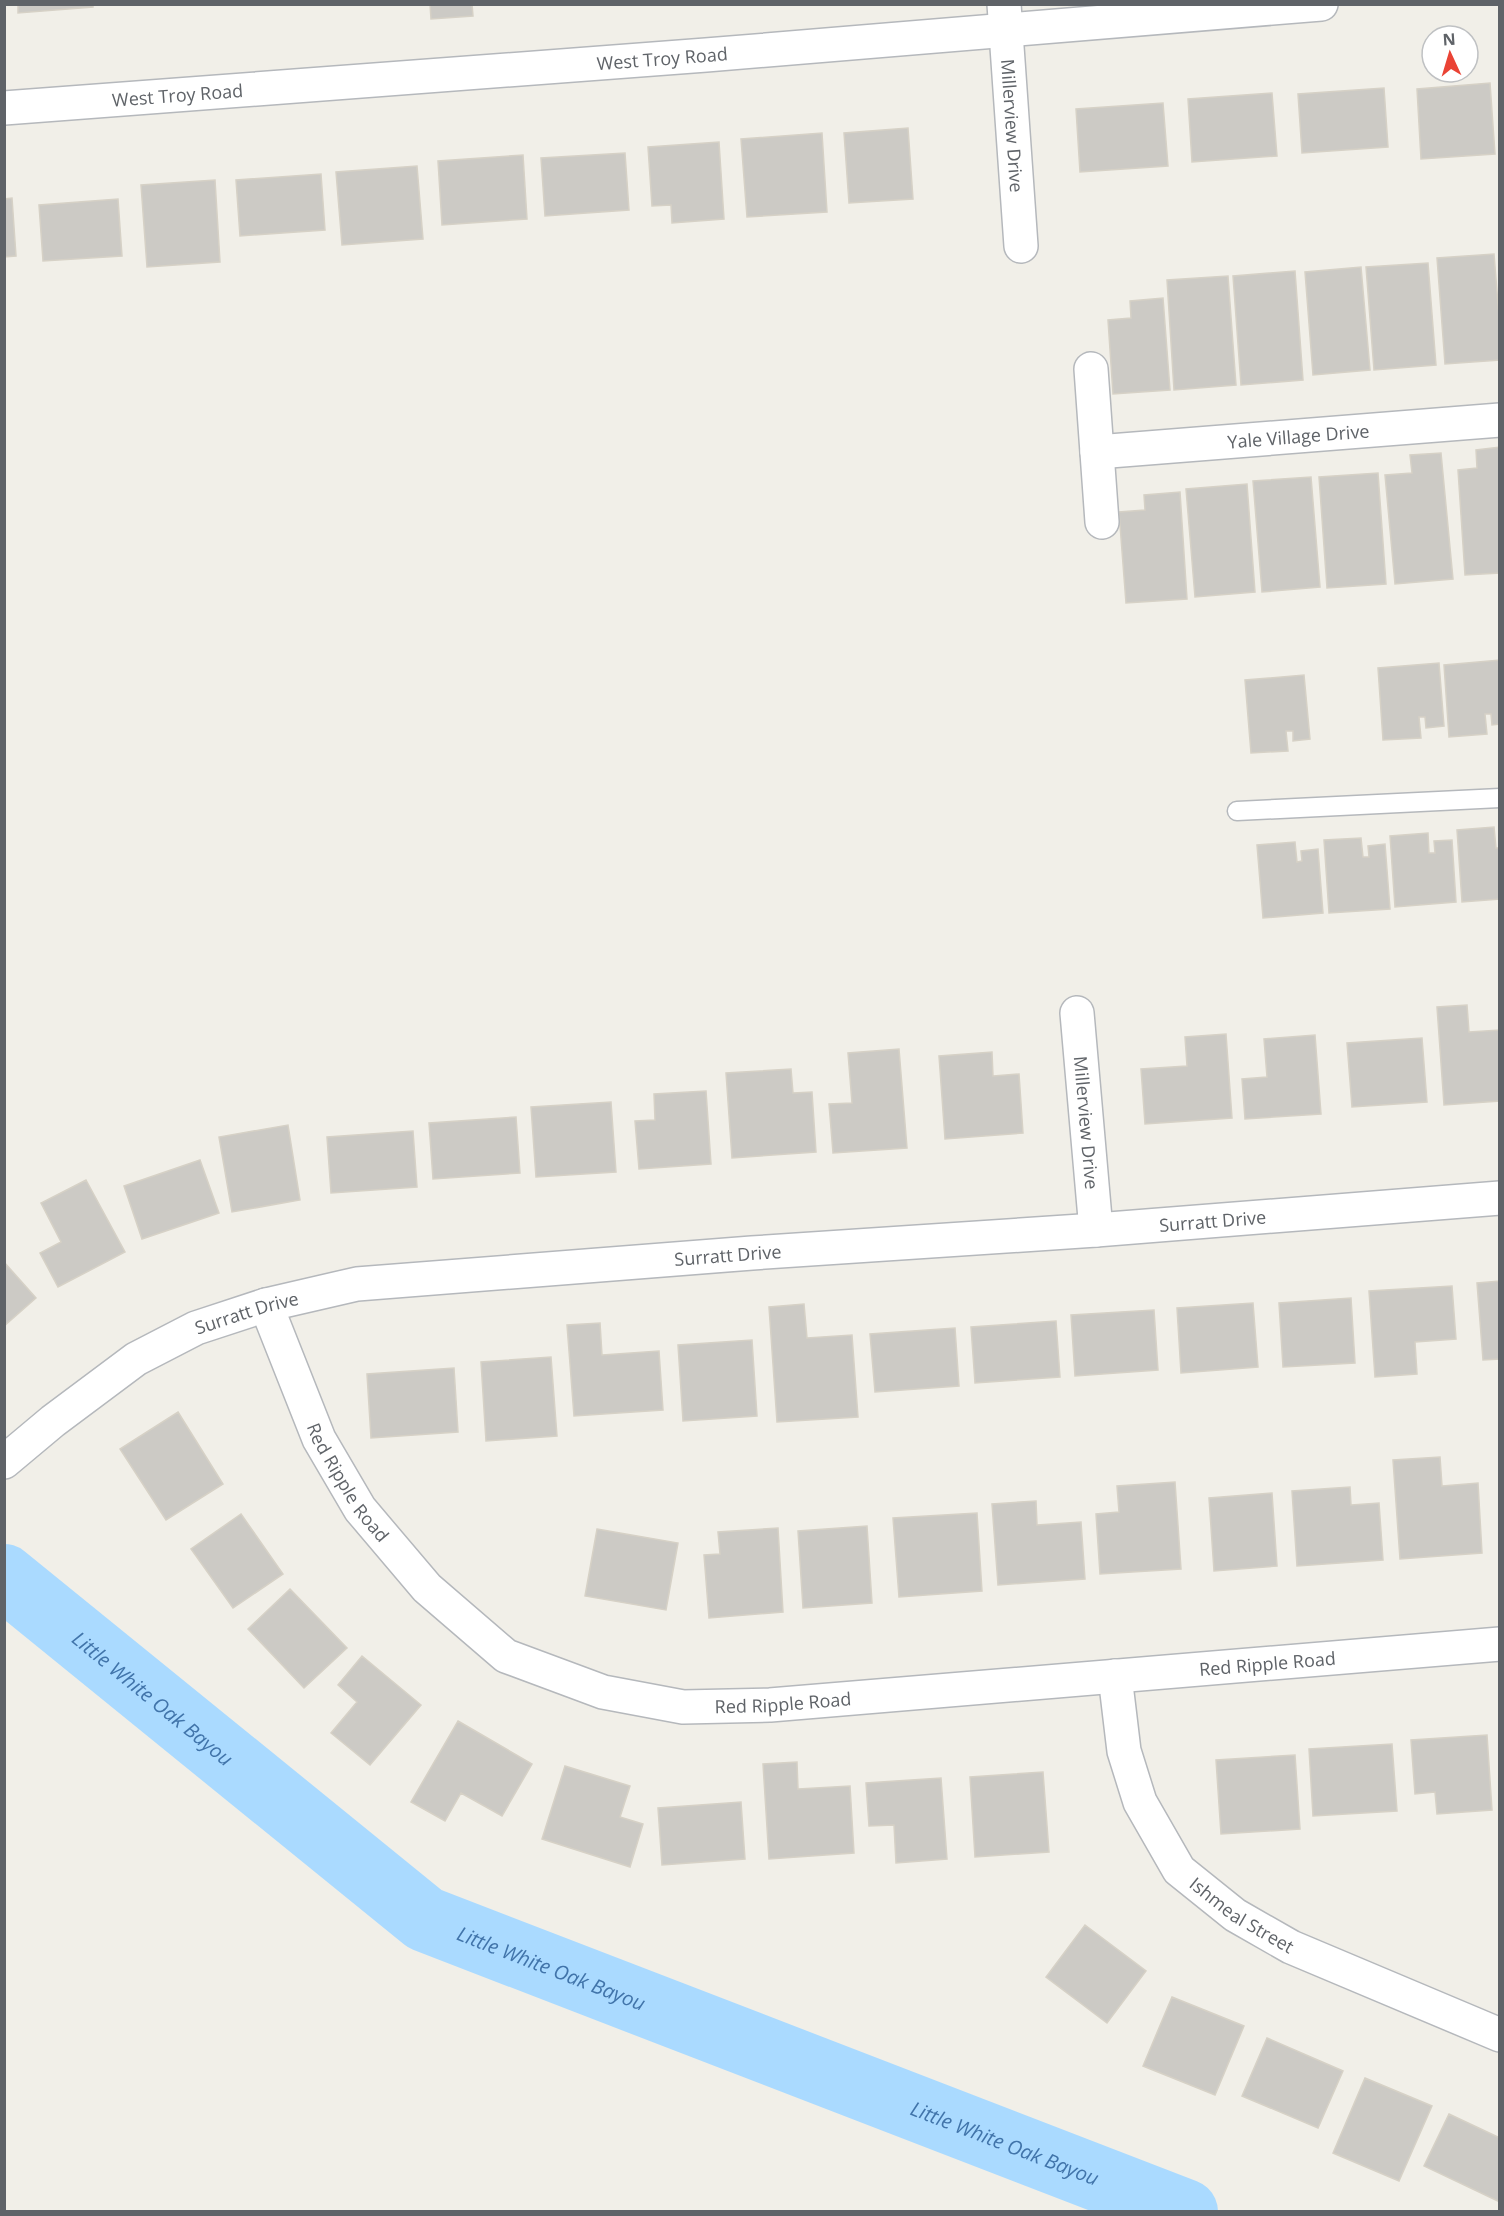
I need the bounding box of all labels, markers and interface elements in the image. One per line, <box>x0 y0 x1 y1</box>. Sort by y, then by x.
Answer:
north arrow <box>1420 24 1480 84</box>
text: N <box>1442 28 1456 50</box>
street label: West Troy Road <box>596 41 729 75</box>
street label: Millerview Drive <box>996 58 1029 193</box>
street label: West Troy Road <box>111 78 244 112</box>
street label: Yale Village Drive <box>1226 418 1370 454</box>
street label: Millerview Drive <box>1069 1055 1104 1190</box>
street label: Surratt Drive <box>1158 1205 1267 1237</box>
street label: Surratt Drive <box>673 1239 782 1271</box>
street label: Surratt Drive <box>192 1286 301 1340</box>
street label: Red Ripple Road <box>302 1419 395 1547</box>
water label: Little White Oak Bayou <box>67 1625 239 1771</box>
street label: Red Ripple Road <box>1198 1646 1337 1681</box>
street label: Red Ripple Road <box>714 1686 852 1718</box>
street label: Ishmeal Street <box>1185 1871 1298 1958</box>
water label: Little White Oak Bayou <box>454 1919 649 2016</box>
water label: Little White Oak Bayou <box>907 2094 1103 2191</box>

